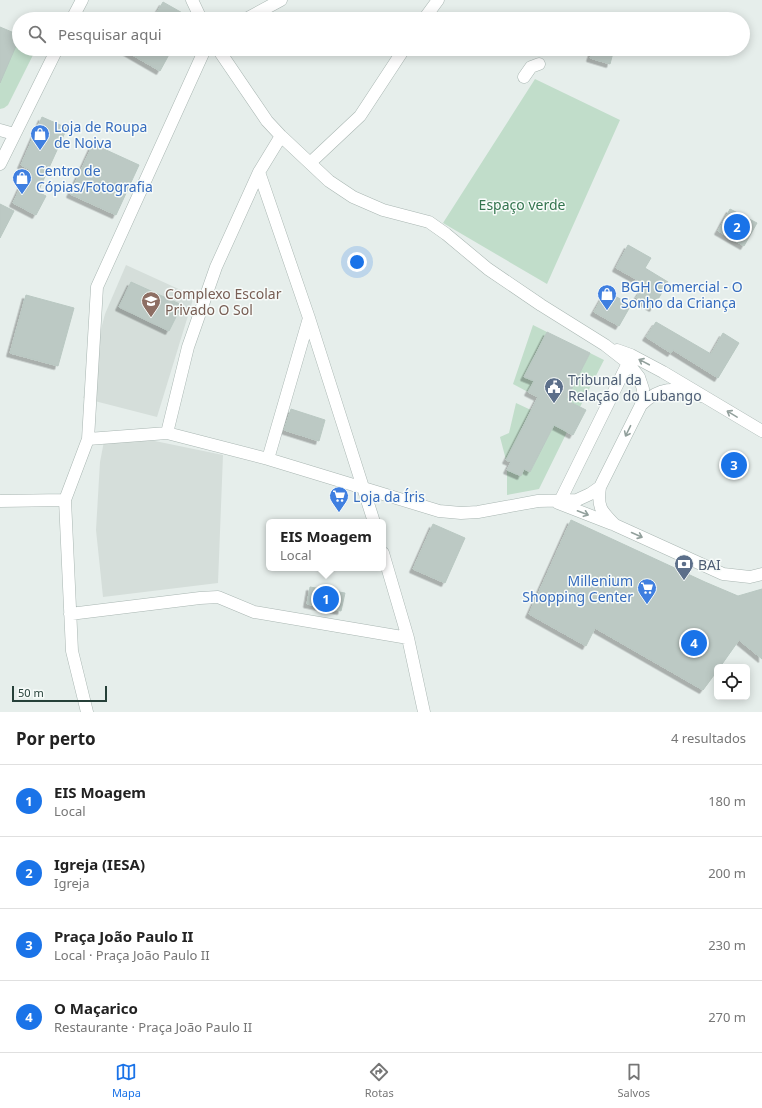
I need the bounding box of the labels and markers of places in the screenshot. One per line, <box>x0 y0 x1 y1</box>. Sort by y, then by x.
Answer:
place label: Loja de Roupa de Noiva <box>54 117 147 152</box>
shop icon: Loja de Roupa de Noiva <box>29 123 51 151</box>
place label: Centro de Cópias/Fotografia <box>36 161 153 196</box>
shop icon: Centro de Cópias/Fotografia <box>11 167 33 195</box>
pin: 2 <box>724 212 750 242</box>
place label: BGH Comercial - O Sonho da Criança <box>621 277 743 312</box>
shop icon: BGH Comercial - O Sonho da Criança <box>596 283 618 311</box>
place label: Complexo Escolar Privado O Sol <box>165 284 282 319</box>
school or university icon: Complexo Escolar Privado O Sol <box>140 290 162 318</box>
place label: Tribunal da Relação do Lubango <box>568 370 702 405</box>
public building icon: Tribunal da Relação do Lubango <box>543 376 565 404</box>
pin: 3 <box>721 450 747 480</box>
supermarket icon: Loja da Íris <box>328 485 350 513</box>
place label: Loja da Íris <box>353 487 425 506</box>
bank icon: BAI <box>673 553 695 581</box>
place label: BAI <box>698 555 721 574</box>
place label: Millenium Shopping Center <box>522 571 633 606</box>
supermarket icon: Millenium Shopping Center <box>636 577 658 605</box>
pin: 1 <box>313 584 339 614</box>
pin: 4 <box>681 628 707 658</box>

